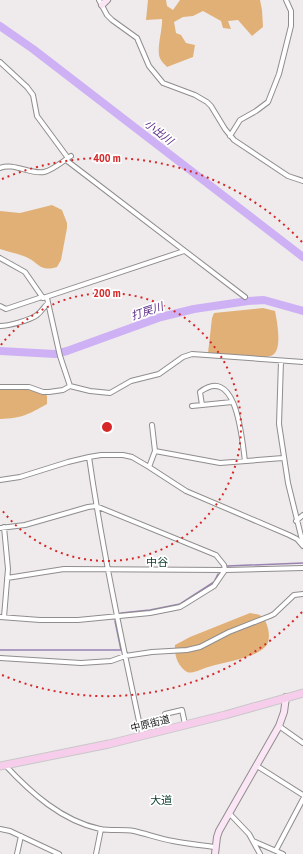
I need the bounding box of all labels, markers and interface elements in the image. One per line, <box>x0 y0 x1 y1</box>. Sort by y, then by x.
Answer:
water label: 小出川 <box>142 116 177 148</box>
text: 400 m <box>93 150 121 165</box>
text: 200 m <box>93 285 121 300</box>
water label: 打戻川 <box>129 299 166 323</box>
centre of rings <box>100 420 114 434</box>
district label: 中谷 <box>146 555 168 569</box>
street label: 中原街道 <box>129 712 171 735</box>
district label: 大道 <box>150 793 172 807</box>

